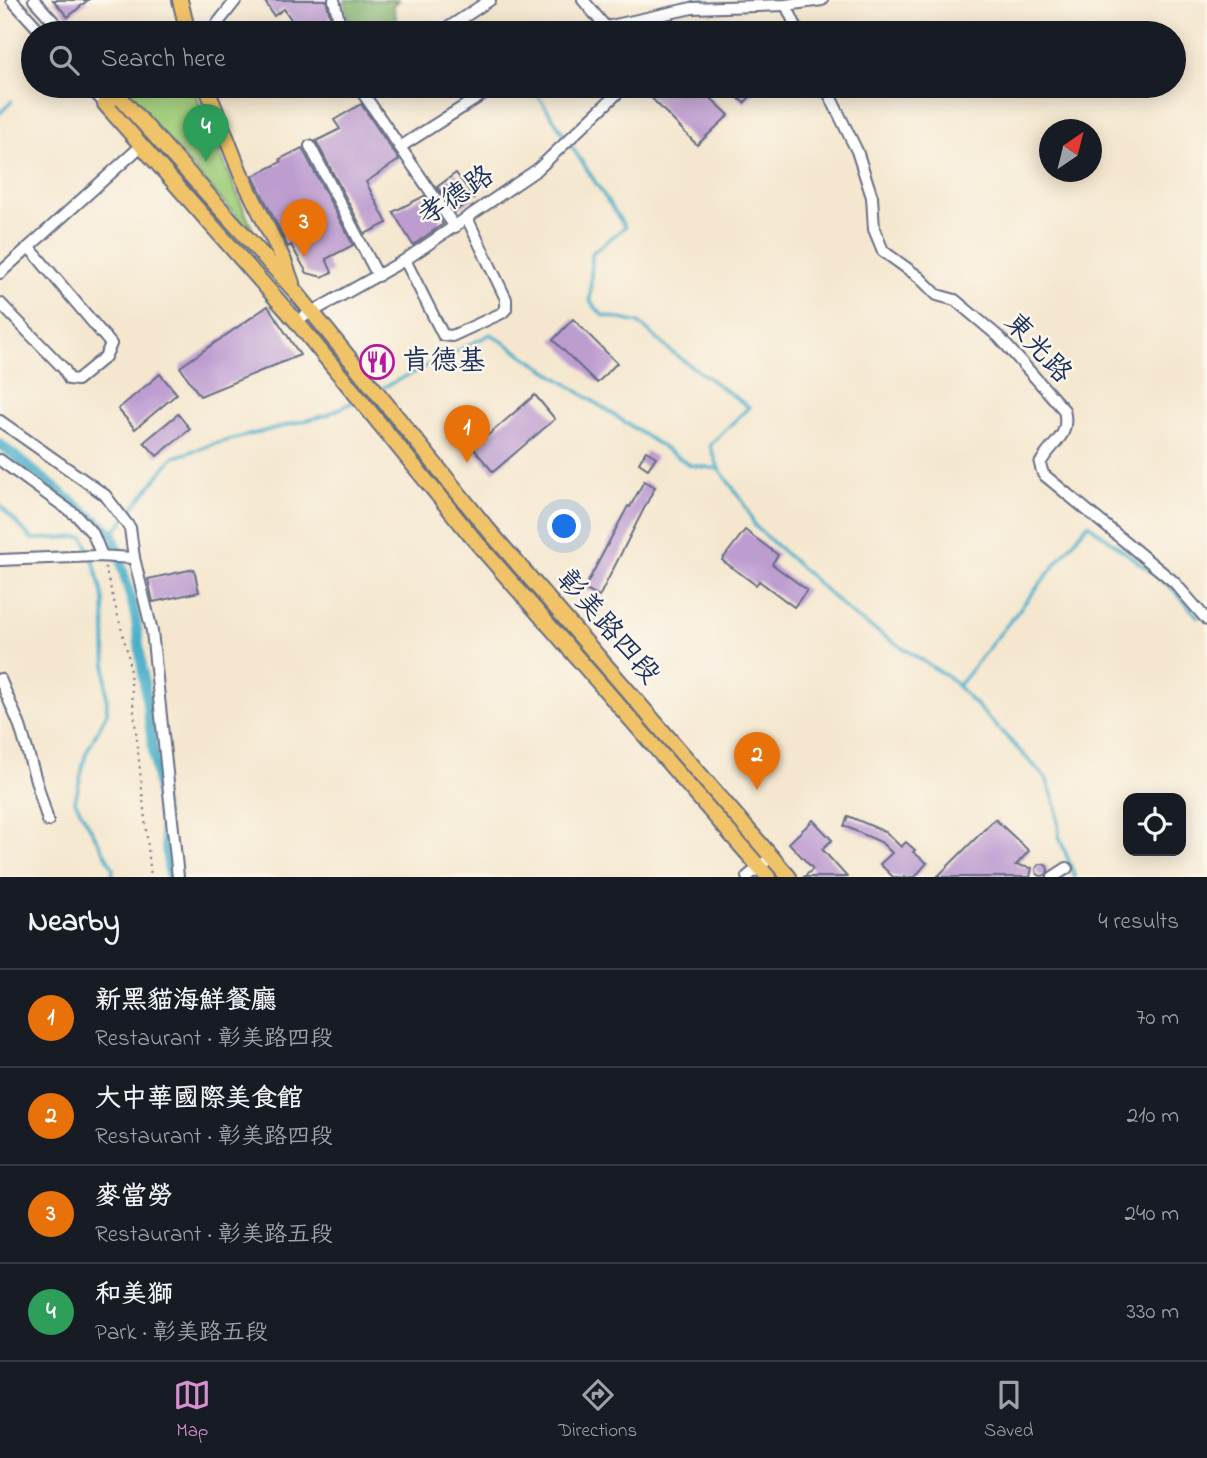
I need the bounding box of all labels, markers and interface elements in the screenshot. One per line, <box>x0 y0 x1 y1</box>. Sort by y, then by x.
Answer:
search box <box>21 21 1186 98</box>
icon: search <box>45 41 83 79</box>
text: Search here <box>101 41 226 79</box>
pin: 4 <box>183 104 229 162</box>
north arrow <box>1039 119 1102 182</box>
street label: 孝德路 <box>411 157 503 237</box>
pin: 3 <box>281 199 327 257</box>
street label: 東光路 <box>993 304 1081 394</box>
place label: 肯德基 <box>402 342 486 383</box>
restaurant icon: 肯德基 <box>358 343 396 381</box>
pin: 1 <box>444 405 490 463</box>
your location <box>547 509 581 543</box>
street label: 彰美路四段 <box>546 562 668 694</box>
pin: 2 <box>734 732 780 790</box>
map controls <box>1123 793 1186 856</box>
button: locate <box>1123 793 1186 856</box>
text: Nearby <box>28 901 120 945</box>
text: 4 results <box>1098 906 1179 939</box>
text: 新黑貓海鮮餐廳 <box>95 983 277 1021</box>
text: 1 <box>47 1002 55 1035</box>
text: 70 m <box>1136 1002 1179 1035</box>
text: Restaurant · 彰美路四段 <box>95 1023 333 1056</box>
text: 大中華國際美食館 <box>95 1081 303 1119</box>
text: 2 <box>45 1100 57 1133</box>
text: 210 m <box>1127 1100 1179 1133</box>
text: Restaurant · 彰美路四段 <box>95 1121 333 1154</box>
text: 麥當勞 <box>95 1179 173 1217</box>
text: 3 <box>46 1198 56 1231</box>
text: 240 m <box>1125 1198 1179 1231</box>
text: Restaurant · 彰美路五段 <box>95 1219 333 1252</box>
text: 和美獅 <box>95 1277 173 1315</box>
text: 4 <box>46 1296 56 1329</box>
text: 330 m <box>1126 1296 1179 1329</box>
text: Park · 彰美路五段 <box>95 1317 268 1350</box>
tab: Map <box>173 1376 211 1445</box>
tab: Directions <box>558 1376 637 1445</box>
tab: Saved <box>984 1376 1034 1445</box>

